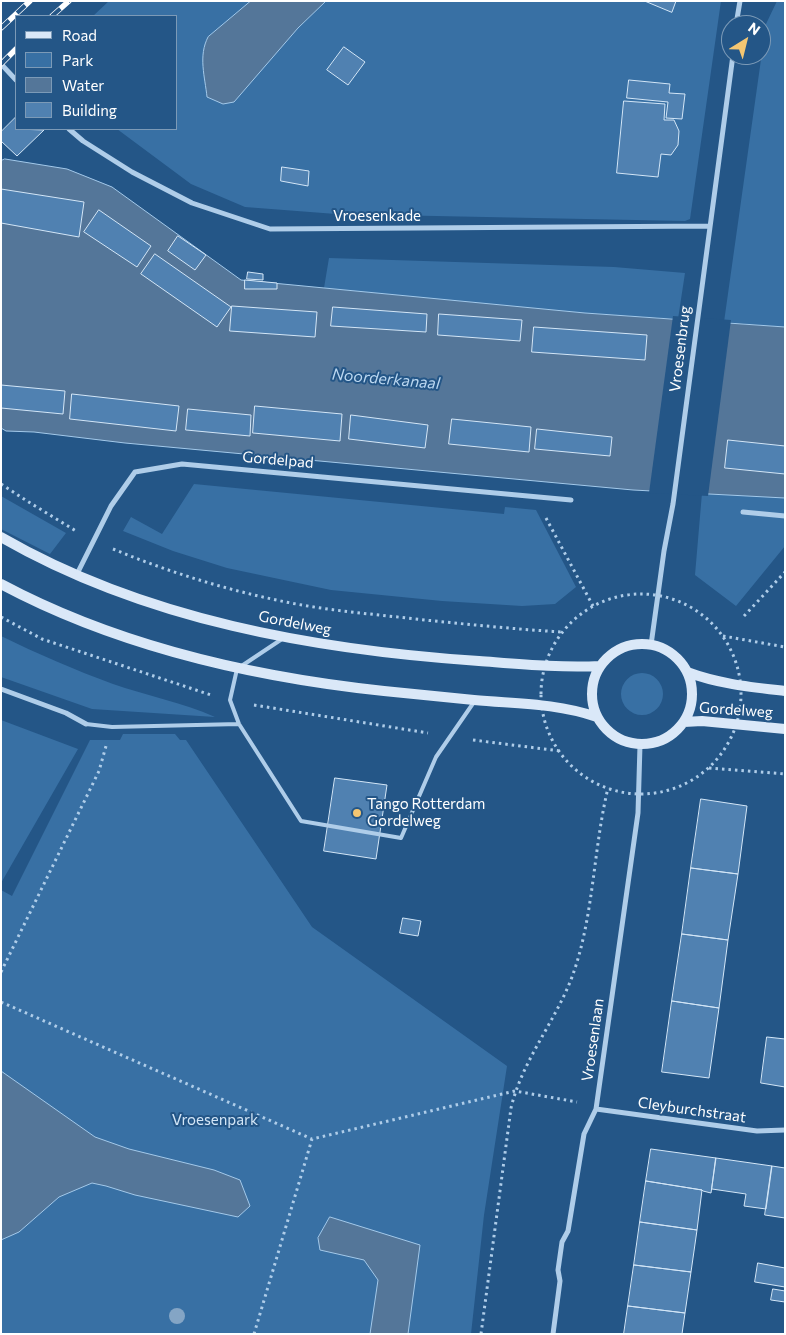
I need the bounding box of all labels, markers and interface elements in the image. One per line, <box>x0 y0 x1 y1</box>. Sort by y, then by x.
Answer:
legend <box>15 15 178 130</box>
north arrow <box>721 15 771 65</box>
text: N <box>745 18 764 38</box>
text: Road <box>62 26 97 44</box>
text: Park <box>62 51 93 69</box>
text: Water <box>62 76 104 94</box>
text: Building <box>62 101 117 119</box>
street label: Vroesenkade <box>333 207 421 225</box>
street label: Vroesenbrug <box>666 305 694 393</box>
water label: Noorderkanaal <box>331 365 441 393</box>
street label: Gordelpad <box>242 448 314 472</box>
street label: Gordelweg <box>257 607 333 639</box>
street label: Gordelweg <box>699 698 773 722</box>
place label: Tango Rotterdam Gordelweg <box>367 795 485 830</box>
marker: Tango Rotterdam Gordelweg <box>351 807 363 819</box>
street label: Vroesenlaan <box>578 997 608 1083</box>
street label: Cleyburchstraat <box>637 1093 747 1127</box>
park label: Vroesenpark <box>172 1111 258 1129</box>

